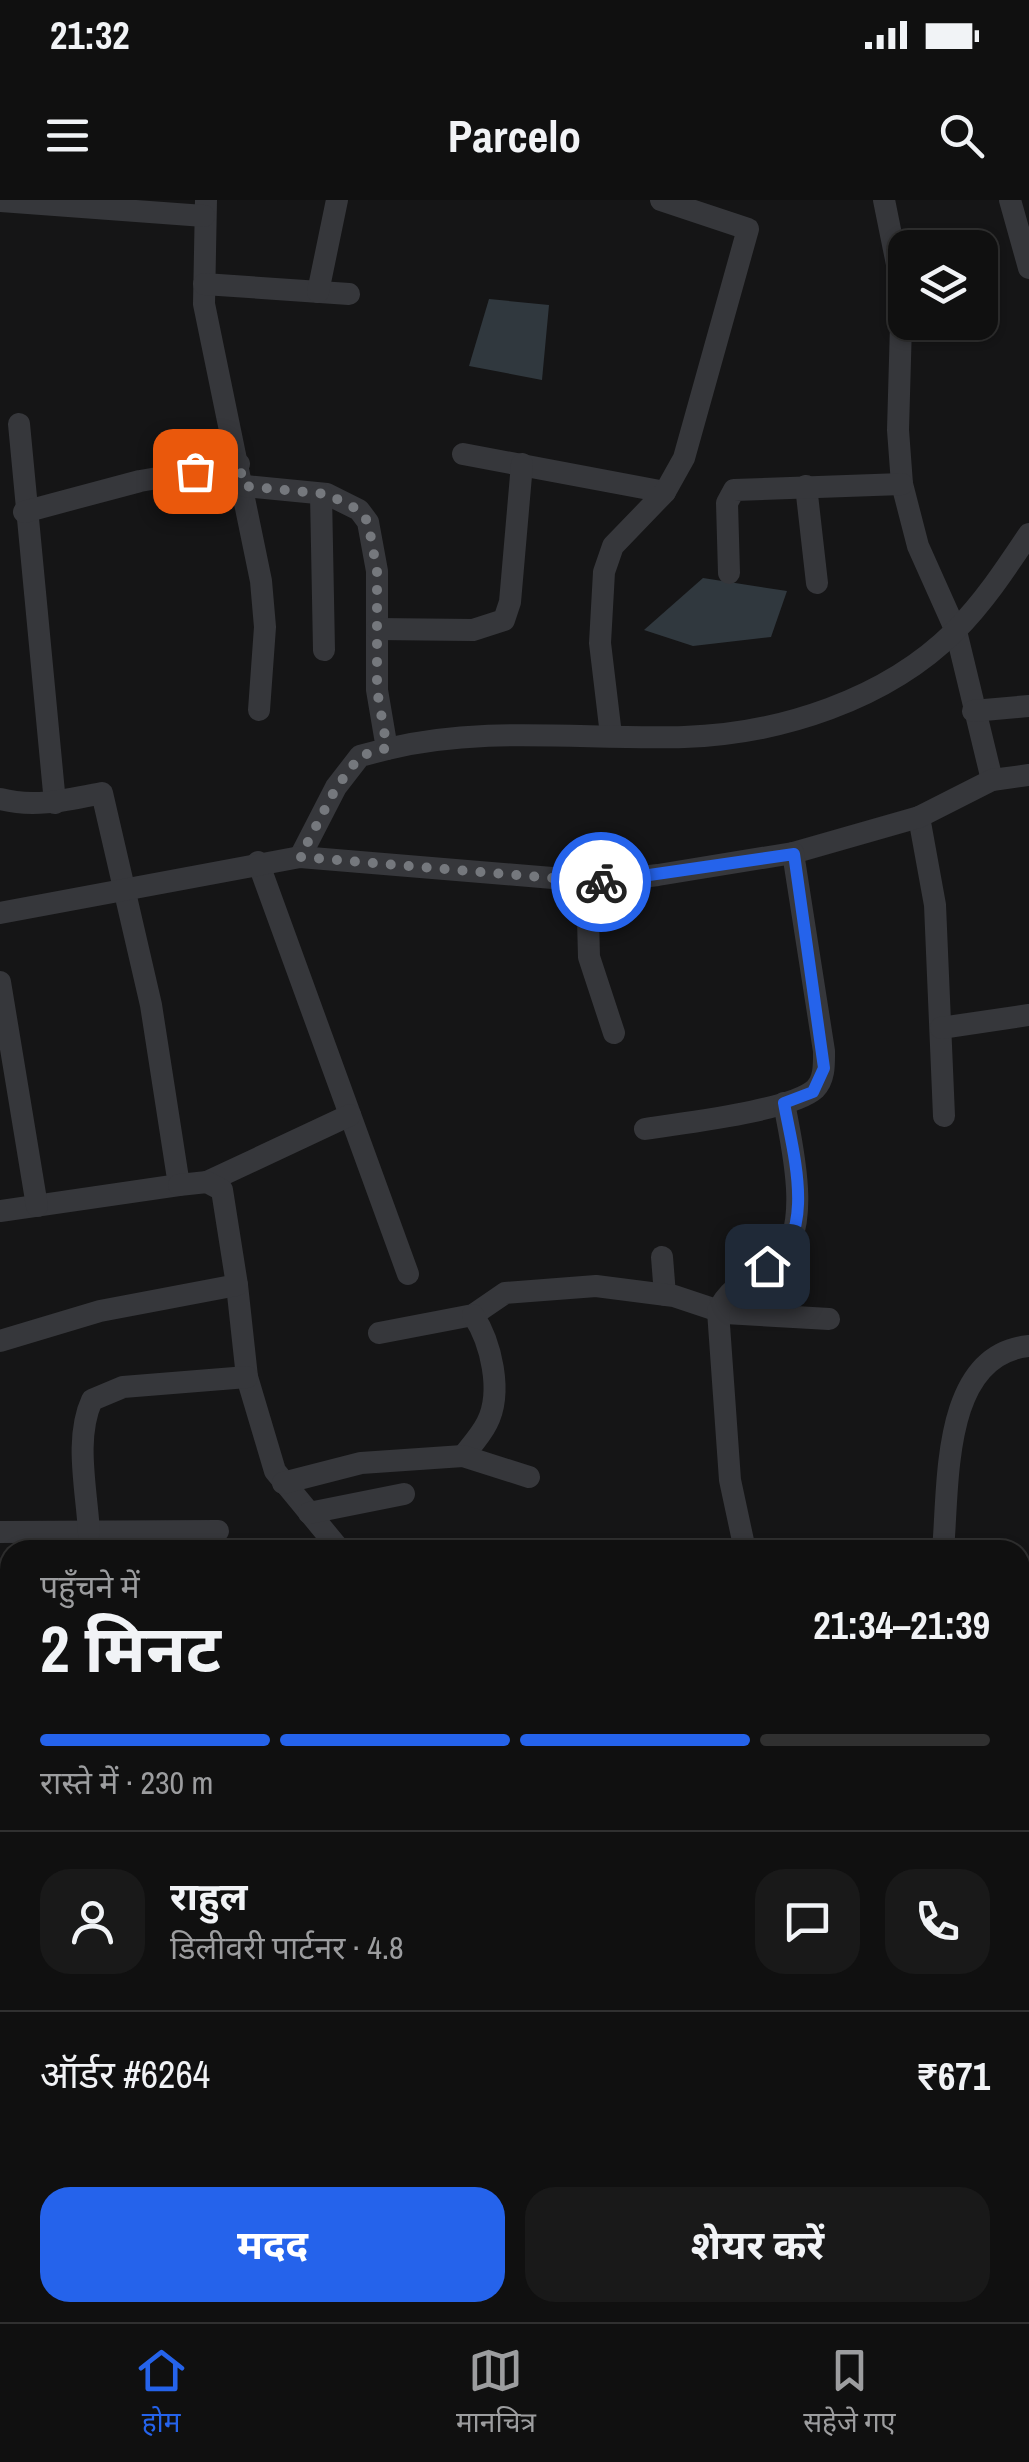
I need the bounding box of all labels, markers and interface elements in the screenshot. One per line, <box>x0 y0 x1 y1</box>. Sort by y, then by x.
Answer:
text: 21:32 <box>50 10 130 61</box>
text: Parcelo <box>448 105 581 166</box>
icon: menu <box>40 108 95 163</box>
icon: search <box>934 108 989 163</box>
map controls <box>888 230 998 340</box>
button: layers <box>888 230 998 340</box>
pin <box>153 429 238 514</box>
icon: bag <box>168 444 223 499</box>
courier <box>551 832 651 932</box>
icon: bike <box>574 855 629 910</box>
pin <box>725 1224 810 1309</box>
icon: home <box>740 1239 795 1294</box>
text: पहुँचने में <box>40 1565 140 1608</box>
text: 21:34–21:39 <box>813 1600 990 1651</box>
text: 2 मिनट <box>40 1605 221 1692</box>
text: रास्ते में · 230 m <box>40 1761 213 1804</box>
button: person <box>40 1869 145 1974</box>
button: chat <box>755 1869 860 1974</box>
button: phone <box>885 1869 990 1974</box>
text: राहुल <box>170 1871 247 1922</box>
text: डिलीवरी पार्टनर · 4.8 <box>170 1926 404 1969</box>
text: ऑर्डर #6264 <box>40 2049 210 2100</box>
text: ₹671 <box>916 2051 990 2102</box>
button: मदद <box>40 2187 505 2302</box>
button: शेयर करें <box>525 2187 990 2302</box>
tab: होम <box>134 2343 189 2443</box>
tab: मानचित्र <box>456 2343 536 2443</box>
tab: सहेजे गए <box>803 2343 895 2443</box>

